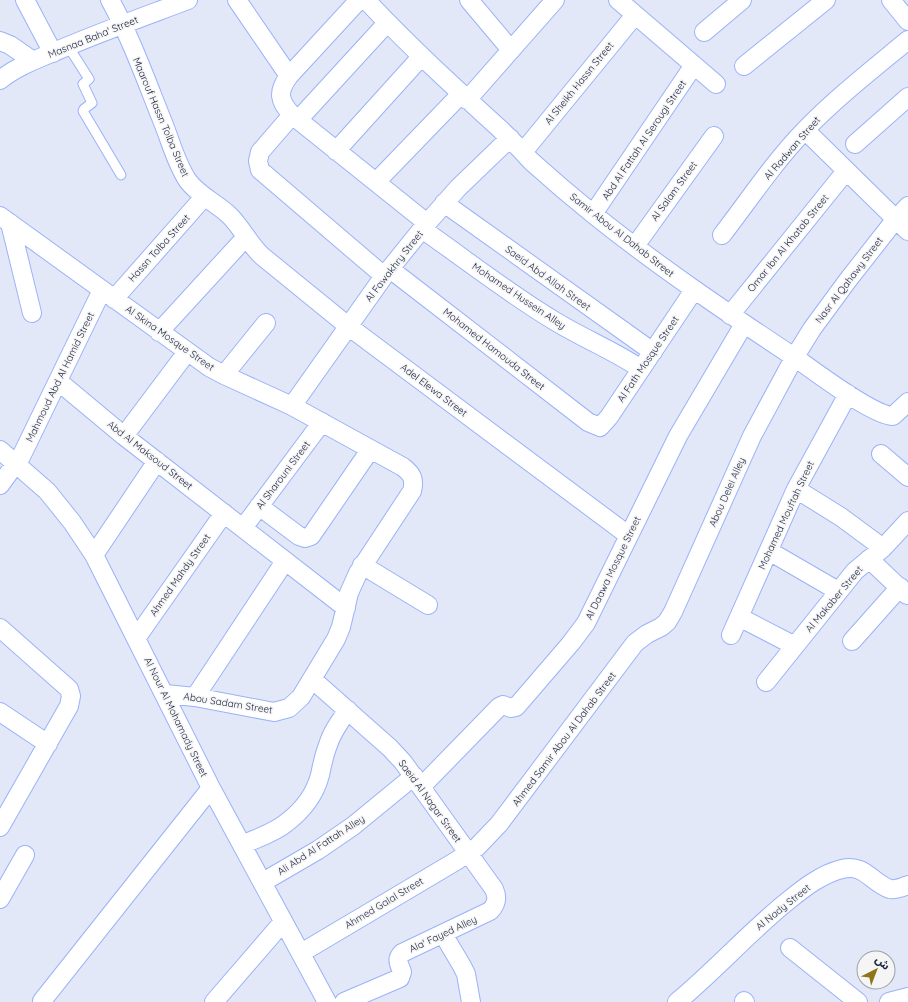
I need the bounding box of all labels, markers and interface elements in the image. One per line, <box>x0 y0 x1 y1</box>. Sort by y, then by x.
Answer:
street label: Masnaa Baha' Street <box>46 13 141 61</box>
street label: Al Sheikh Hassn Street <box>542 38 617 127</box>
street label: Maarouf Hassn Tolba Street <box>130 55 192 179</box>
street label: Abd Al Fattah Al Serougi Street <box>599 77 689 203</box>
street label: Al Radwan Street <box>761 113 823 182</box>
street label: Al Salam Street <box>648 158 700 223</box>
street label: Samir Abou Al Dahab Street <box>567 190 677 280</box>
street label: Omar Ibn Al Khatab Street <box>745 191 832 295</box>
street label: Hassn Tolba Street <box>125 211 193 284</box>
street label: Al Fawakhry Street <box>362 227 426 304</box>
street label: Nasr Al Qahawy Street <box>812 234 886 326</box>
street label: Saeid Abd Allah Street <box>503 243 594 314</box>
street label: Mohamed Hussein Alley <box>470 260 568 332</box>
street label: Al Skina Mosque Street <box>123 302 217 374</box>
street label: Mohamed Hamouda Street <box>440 305 548 393</box>
street label: Mahmoud Abd Al Hamid Street <box>23 309 97 444</box>
street label: Al Fath Mosque Street <box>614 313 682 405</box>
street label: Adel Elewa Street <box>398 361 471 420</box>
street label: Abd Al Maksoud Street <box>105 418 196 493</box>
street label: Al Sharouni Street <box>253 438 313 512</box>
street label: Abou Delei Alley <box>706 455 748 529</box>
street label: Mohamed Mouftah Street <box>755 458 817 571</box>
street label: Al Daawa Mosque Street <box>582 514 644 622</box>
street label: Ahmed Mahdy Street <box>147 531 214 619</box>
street label: Al Makaber Street <box>802 563 866 635</box>
street label: Al Nour Al Mohamady Street <box>141 655 211 780</box>
street label: Ahmed Samir Abou Al Dahab Street <box>509 669 619 809</box>
street label: Abou Sadam Street <box>183 690 274 717</box>
street label: Saeid Al Nagar Street <box>396 757 465 845</box>
street label: Ali Abd Al Fattah Alley <box>275 812 367 878</box>
street label: Ahmed Galal Street <box>342 874 426 932</box>
street label: Al Nady Street <box>753 881 813 933</box>
street label: Ala' Fayed Alley <box>407 913 479 955</box>
north arrow <box>856 950 896 990</box>
text: ش <box>872 952 893 973</box>

